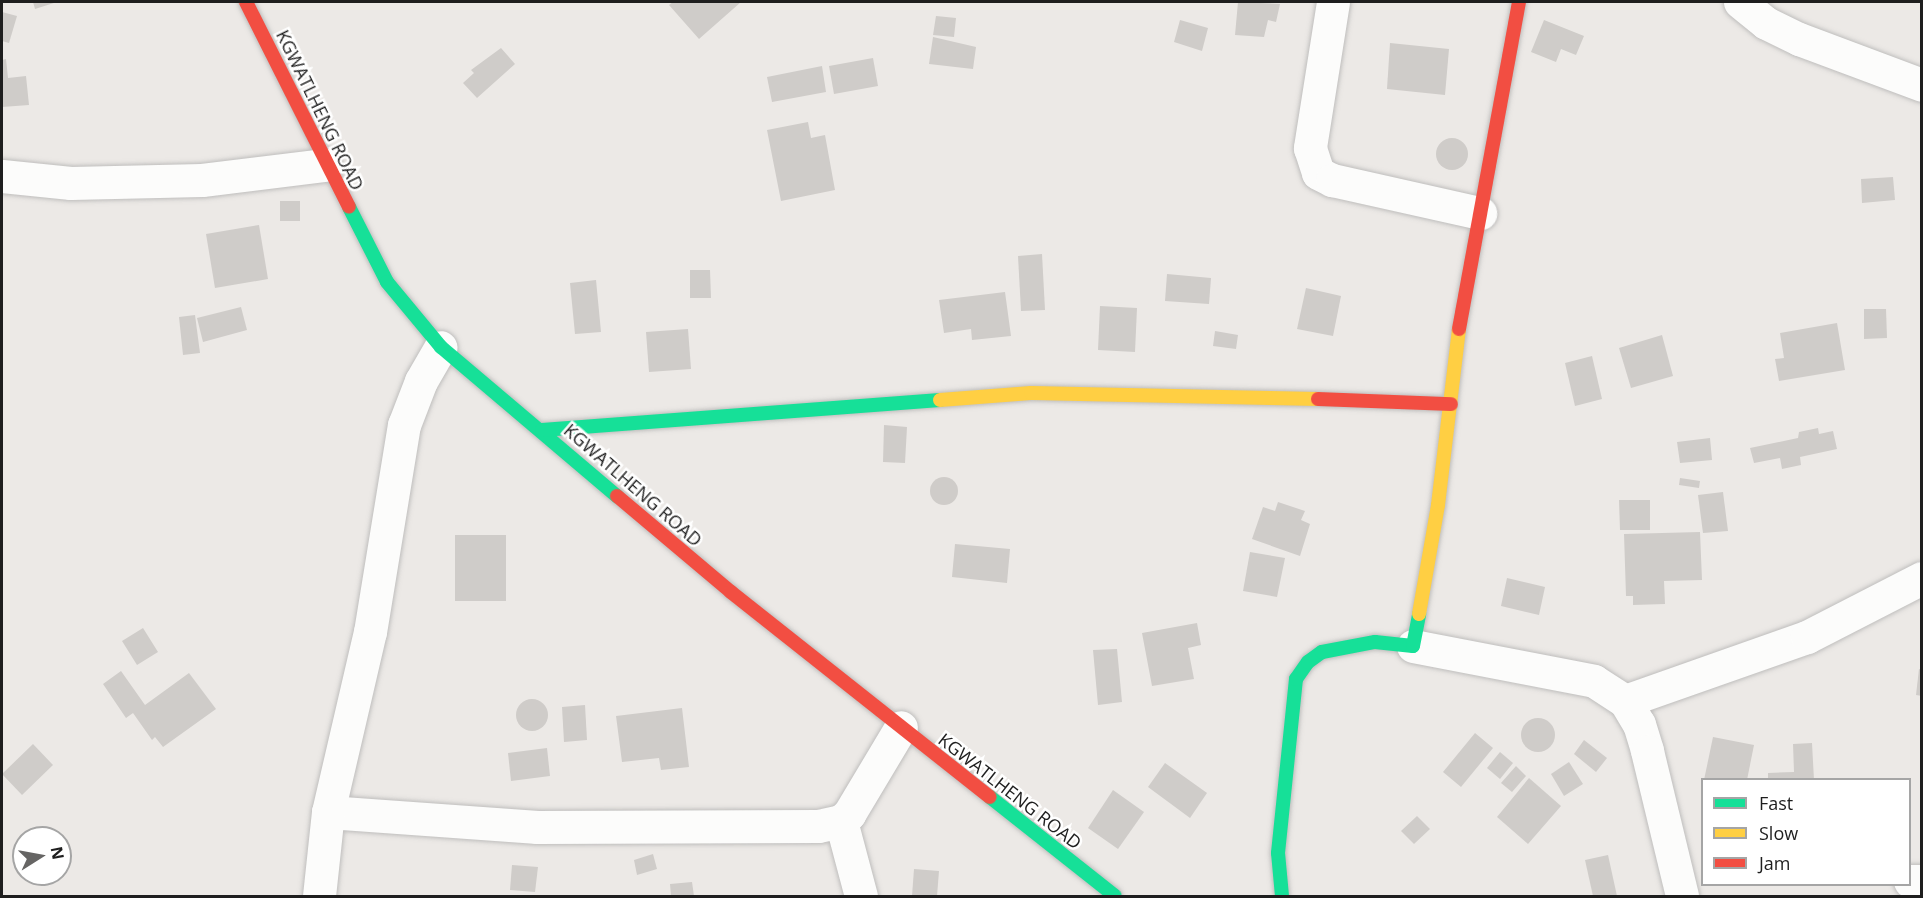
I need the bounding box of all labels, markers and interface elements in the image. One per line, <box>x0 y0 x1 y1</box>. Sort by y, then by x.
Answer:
street label: KGWATLHENG ROAD <box>272 26 368 194</box>
street label: KGWATLHENG ROAD <box>560 419 706 551</box>
street label: KGWATLHENG ROAD <box>934 728 1086 854</box>
legend <box>1701 778 1911 886</box>
text: Fast <box>1759 791 1793 815</box>
text: Slow <box>1759 821 1798 845</box>
north arrow <box>12 826 72 886</box>
text: N <box>46 844 70 861</box>
text: Jam <box>1759 851 1791 875</box>

